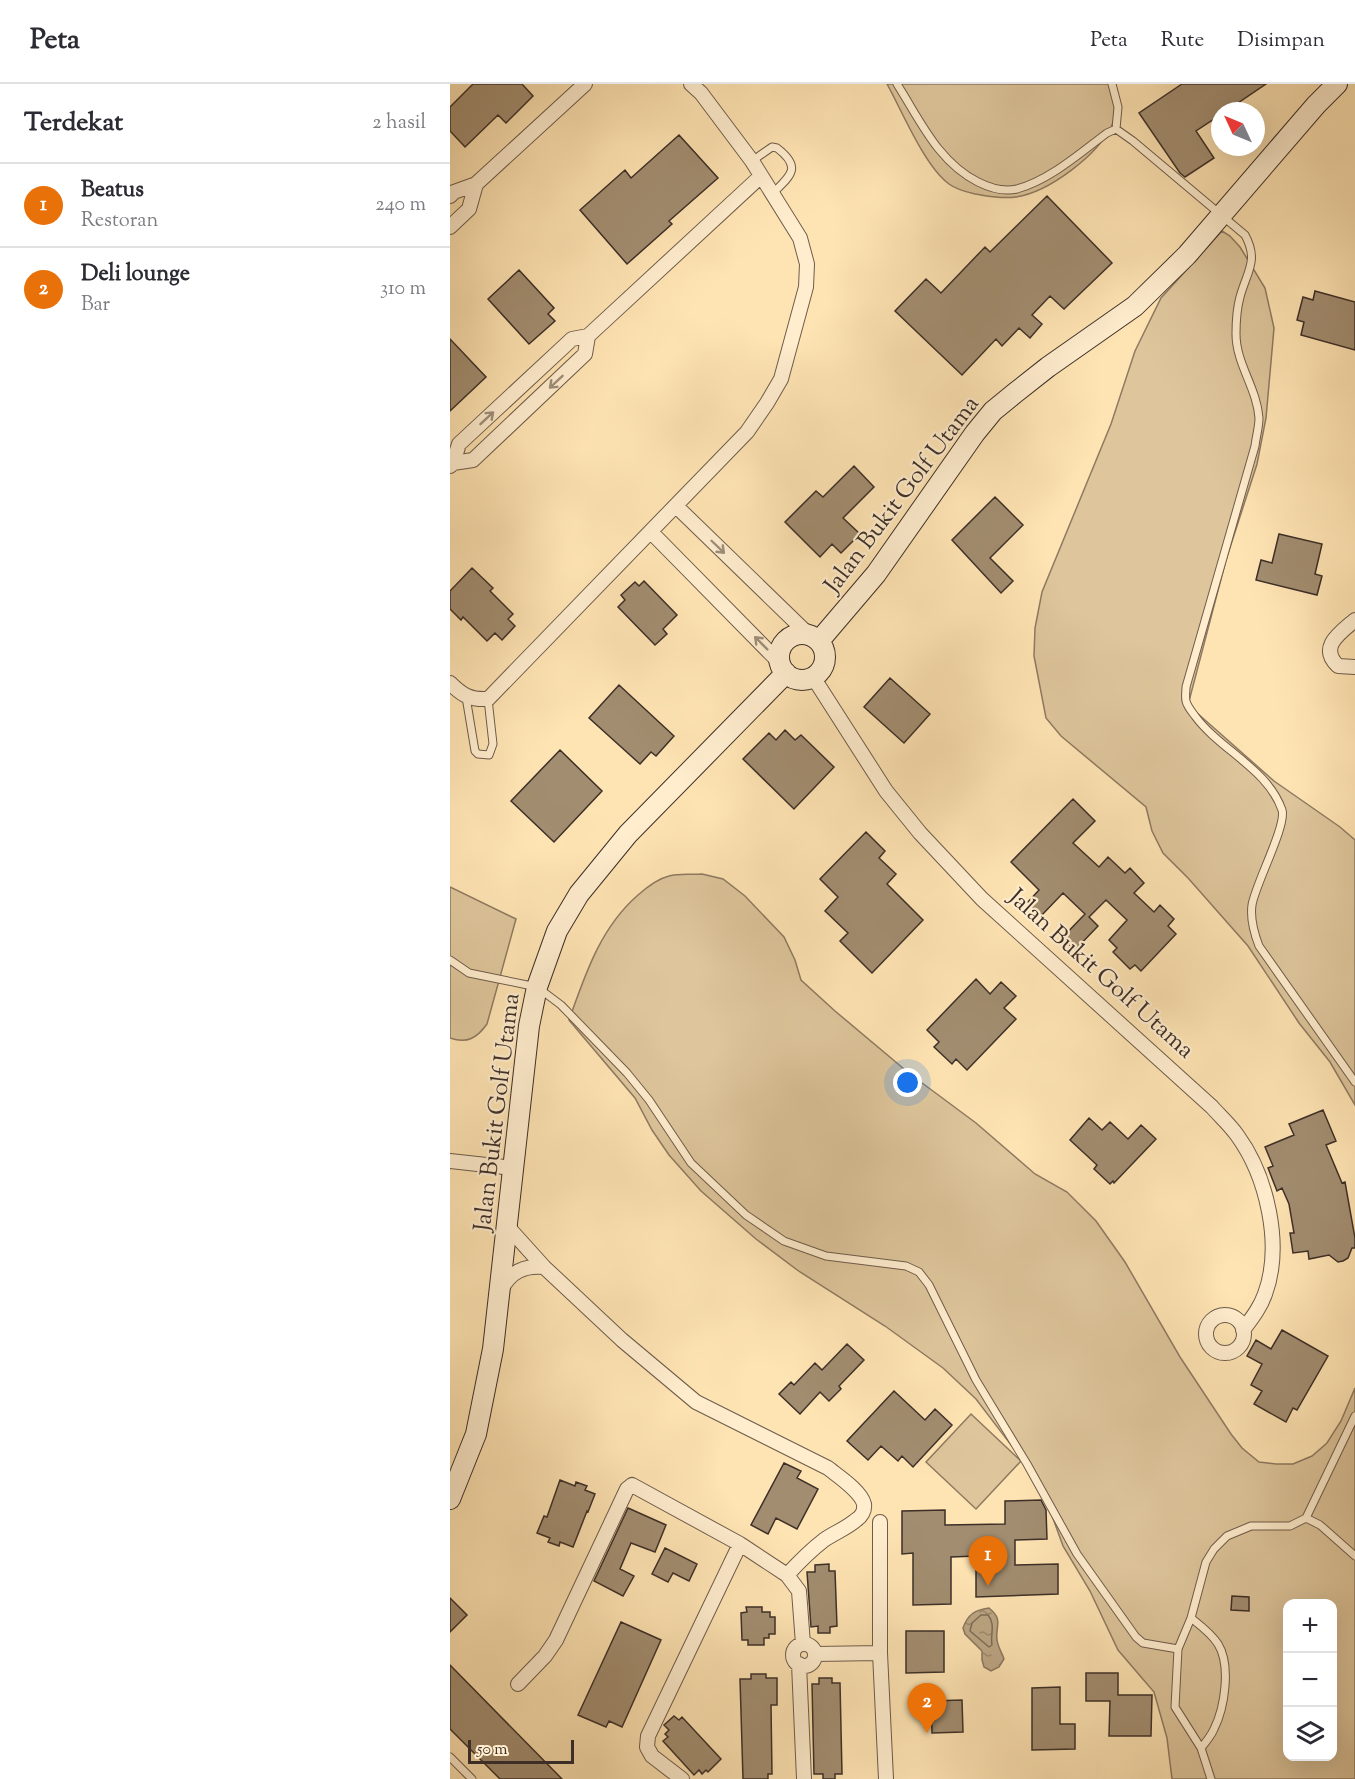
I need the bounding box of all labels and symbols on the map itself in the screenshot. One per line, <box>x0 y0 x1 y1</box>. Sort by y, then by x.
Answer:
north arrow <box>1211 102 1265 156</box>
one-way arrow <box>549 374 564 389</box>
street label: Jalan Bukit Golf Utama <box>816 389 988 603</box>
one-way arrow <box>479 411 494 425</box>
one-way arrow <box>711 540 726 554</box>
one-way arrow <box>753 635 768 650</box>
street label: Jalan Bukit Golf Utama <box>999 880 1201 1067</box>
street label: Jalan Bukit Golf Utama <box>466 991 529 1235</box>
your location <box>893 1068 922 1097</box>
pin: 1 <box>968 1536 1008 1586</box>
pin: 2 <box>908 1684 946 1733</box>
scale bar <box>468 1737 574 1764</box>

